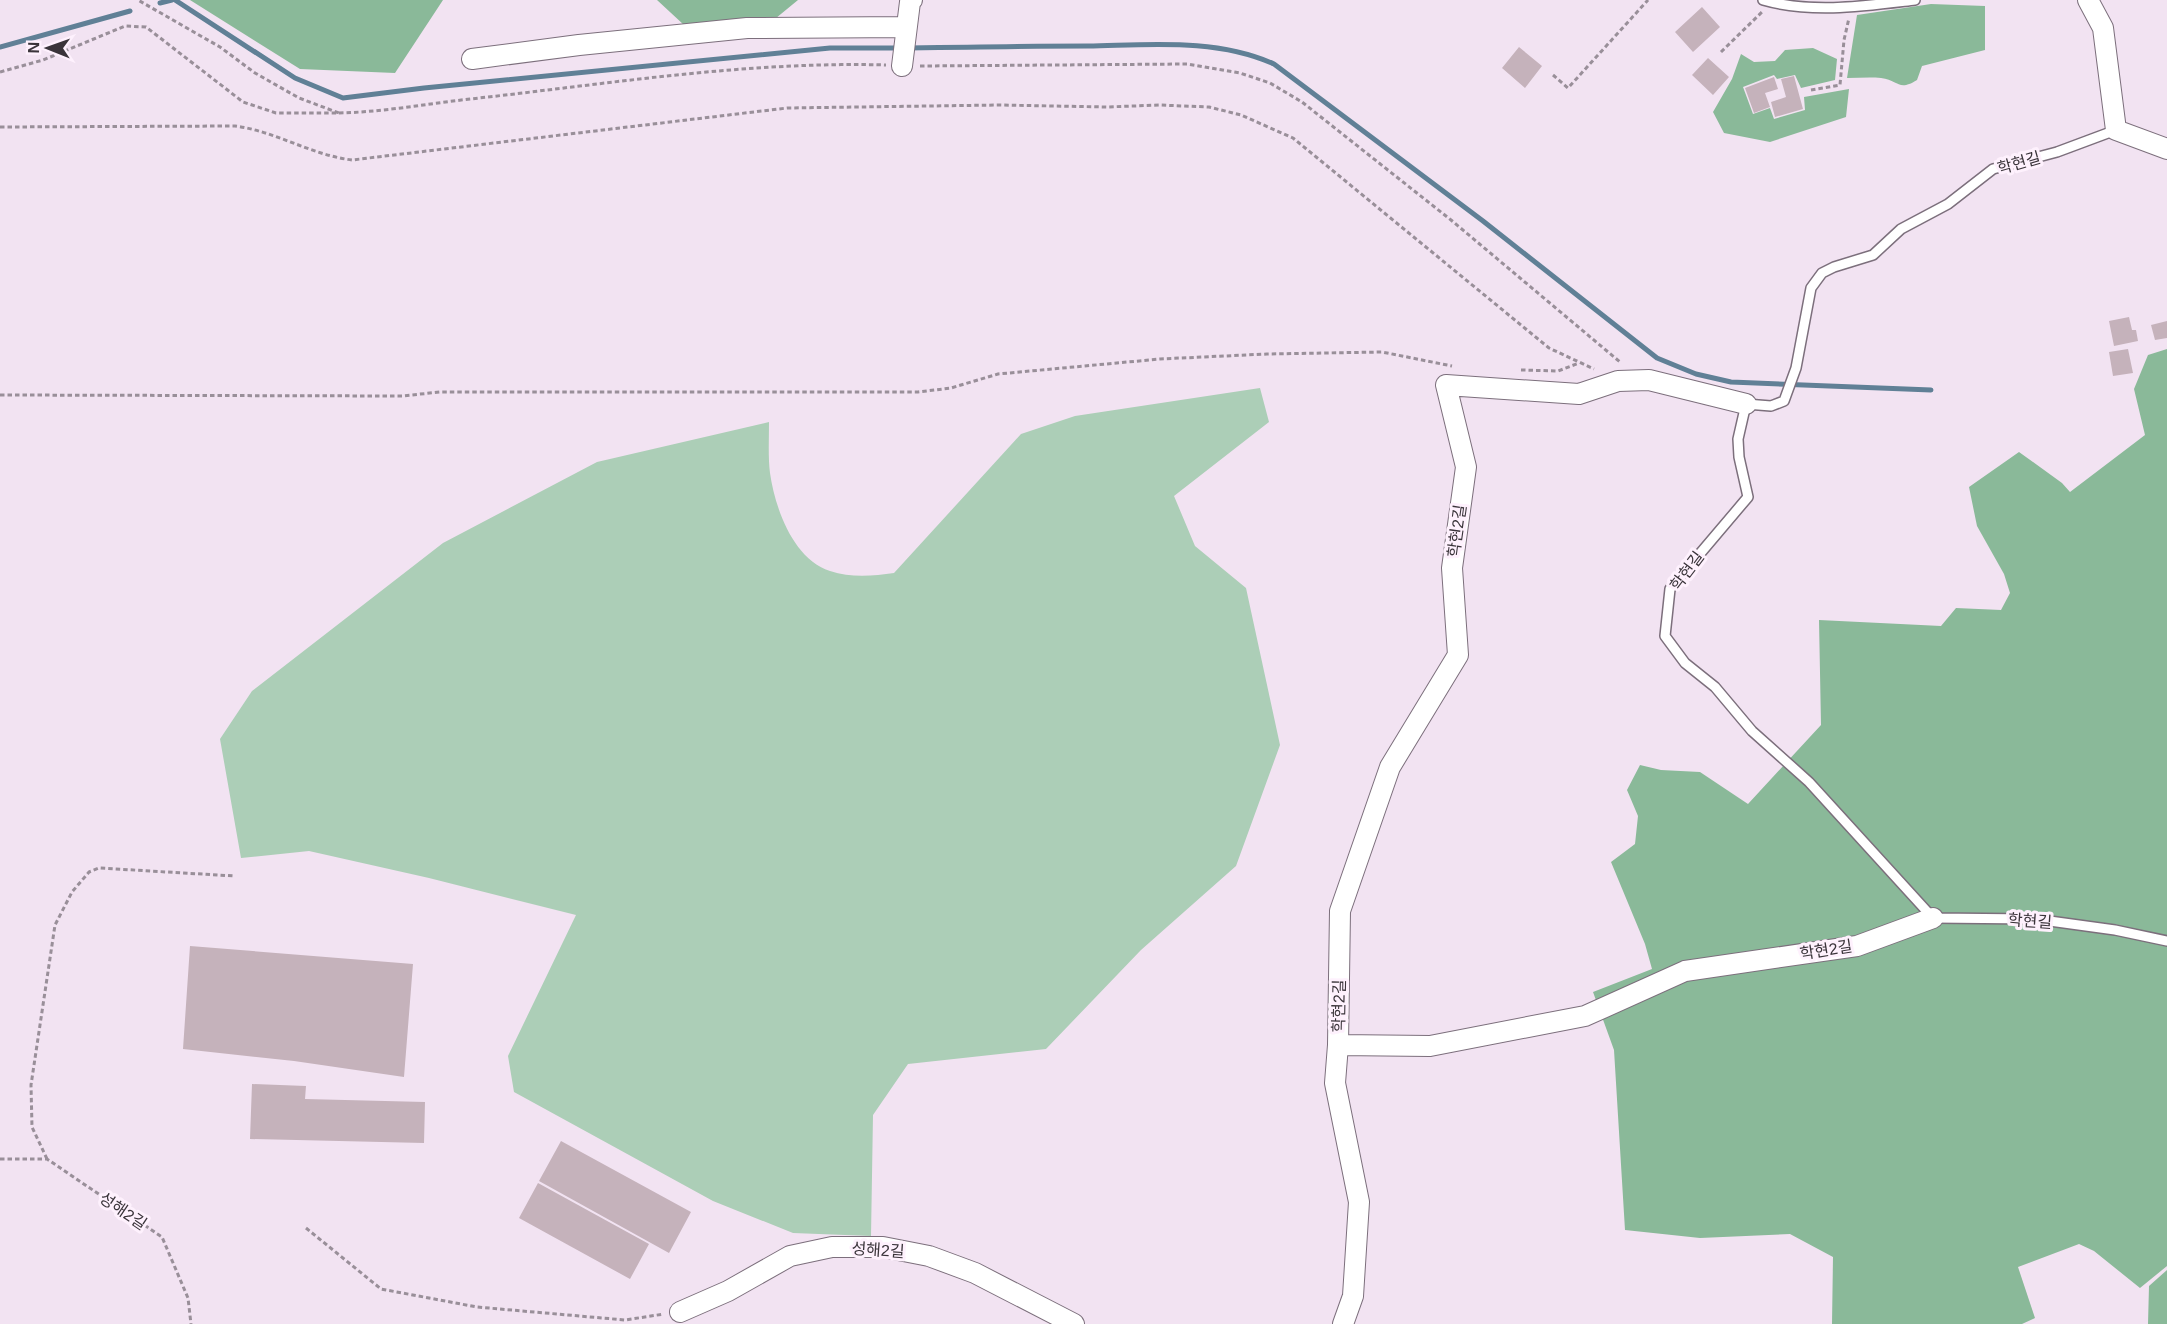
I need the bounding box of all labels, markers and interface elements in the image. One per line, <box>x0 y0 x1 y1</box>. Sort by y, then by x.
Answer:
north arrow <box>18 18 78 78</box>
text: N <box>25 42 42 54</box>
street label: 학현길 <box>1995 149 2043 177</box>
street label: 학현2길 <box>1445 504 1469 558</box>
street label: 학현길 <box>1667 548 1707 594</box>
street label: 학현길 <box>2007 911 2053 931</box>
street label: 학현2길 <box>1798 937 1854 963</box>
street label: 학현2길 <box>1330 979 1348 1033</box>
street label: 성해2길 <box>96 1189 150 1233</box>
street label: 성해2길 <box>851 1240 905 1260</box>

